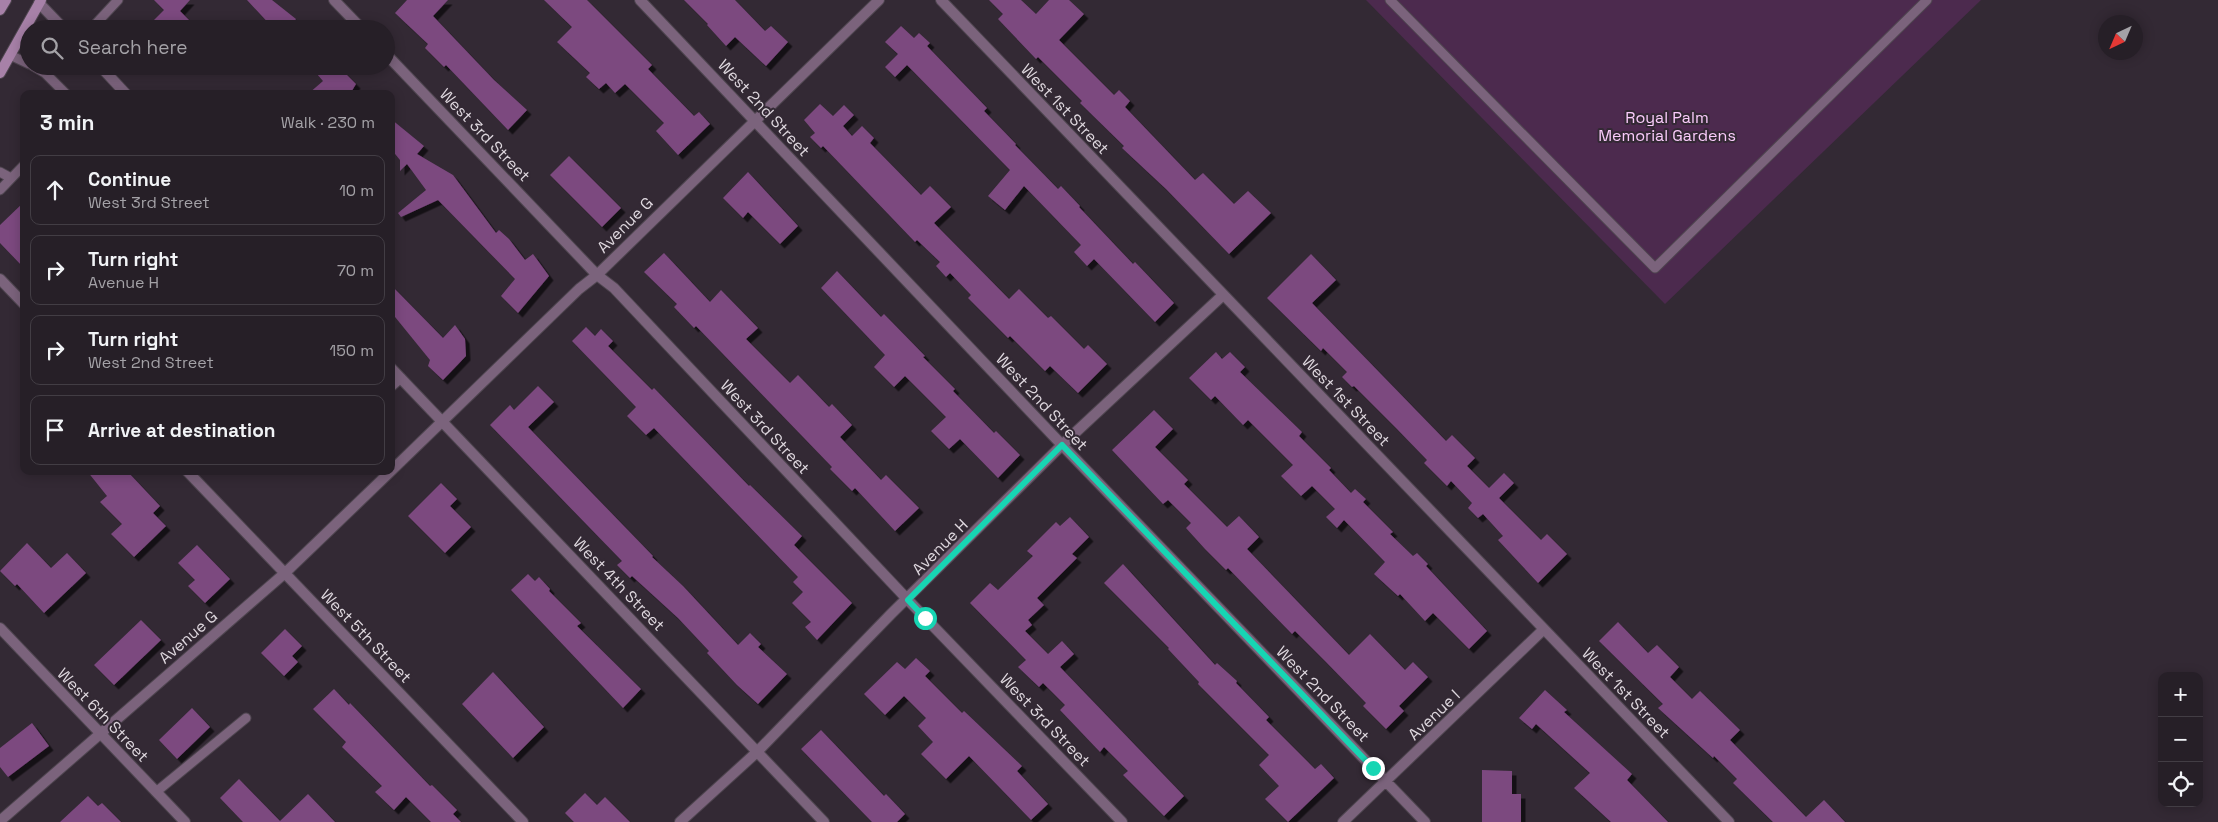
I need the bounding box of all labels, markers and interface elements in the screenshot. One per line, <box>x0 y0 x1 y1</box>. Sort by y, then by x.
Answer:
north arrow <box>2098 15 2143 60</box>
search box <box>20 20 395 75</box>
icon: search <box>38 34 66 62</box>
text: Search here <box>78 35 188 60</box>
street label: West 2nd Street <box>713 55 815 161</box>
street label: West 1st Street <box>1016 59 1114 159</box>
street label: West 3rd Street <box>435 84 535 186</box>
park label: Royal Palm Memorial Gardens <box>1598 107 1736 146</box>
text: 3 min <box>40 109 95 136</box>
text: Walk · 230 m <box>281 112 375 133</box>
text: Continue <box>88 167 171 192</box>
icon: ahead <box>41 176 69 204</box>
text: 10 m <box>339 180 374 201</box>
text: West 3rd Street <box>88 192 210 213</box>
street label: Avenue G <box>592 192 658 258</box>
text: Turn right <box>88 247 178 272</box>
icon: right <box>41 256 69 284</box>
text: 70 m <box>337 260 374 281</box>
text: Avenue H <box>88 272 159 293</box>
text: Turn right <box>88 327 178 352</box>
icon: right <box>41 336 69 364</box>
text: 150 m <box>330 340 374 361</box>
street label: West 2nd Street <box>991 349 1093 455</box>
street label: West 1st Street <box>1297 351 1395 451</box>
text: West 2nd Street <box>88 352 214 373</box>
street label: West 3rd Street <box>716 375 814 479</box>
icon: arrive <box>41 416 69 444</box>
text: Arrive at destination <box>88 418 276 443</box>
street label: Avenue H <box>907 514 973 580</box>
street label: West 4th Street <box>569 532 669 636</box>
street label: West 5th Street <box>316 585 416 687</box>
street label: Avenue G <box>154 606 222 668</box>
route start <box>914 607 937 630</box>
street label: West 2nd Street <box>1272 641 1374 747</box>
street label: West 1st Street <box>1577 643 1675 743</box>
street label: West 6th Street <box>53 663 153 767</box>
street label: West 3rd Street <box>995 669 1095 771</box>
map controls <box>2158 672 2203 807</box>
button: + <box>2158 672 2203 717</box>
street label: Avenue I <box>1403 685 1465 745</box>
button: − <box>2158 717 2203 762</box>
route end <box>1362 757 1385 780</box>
button: locate <box>2158 762 2203 807</box>

